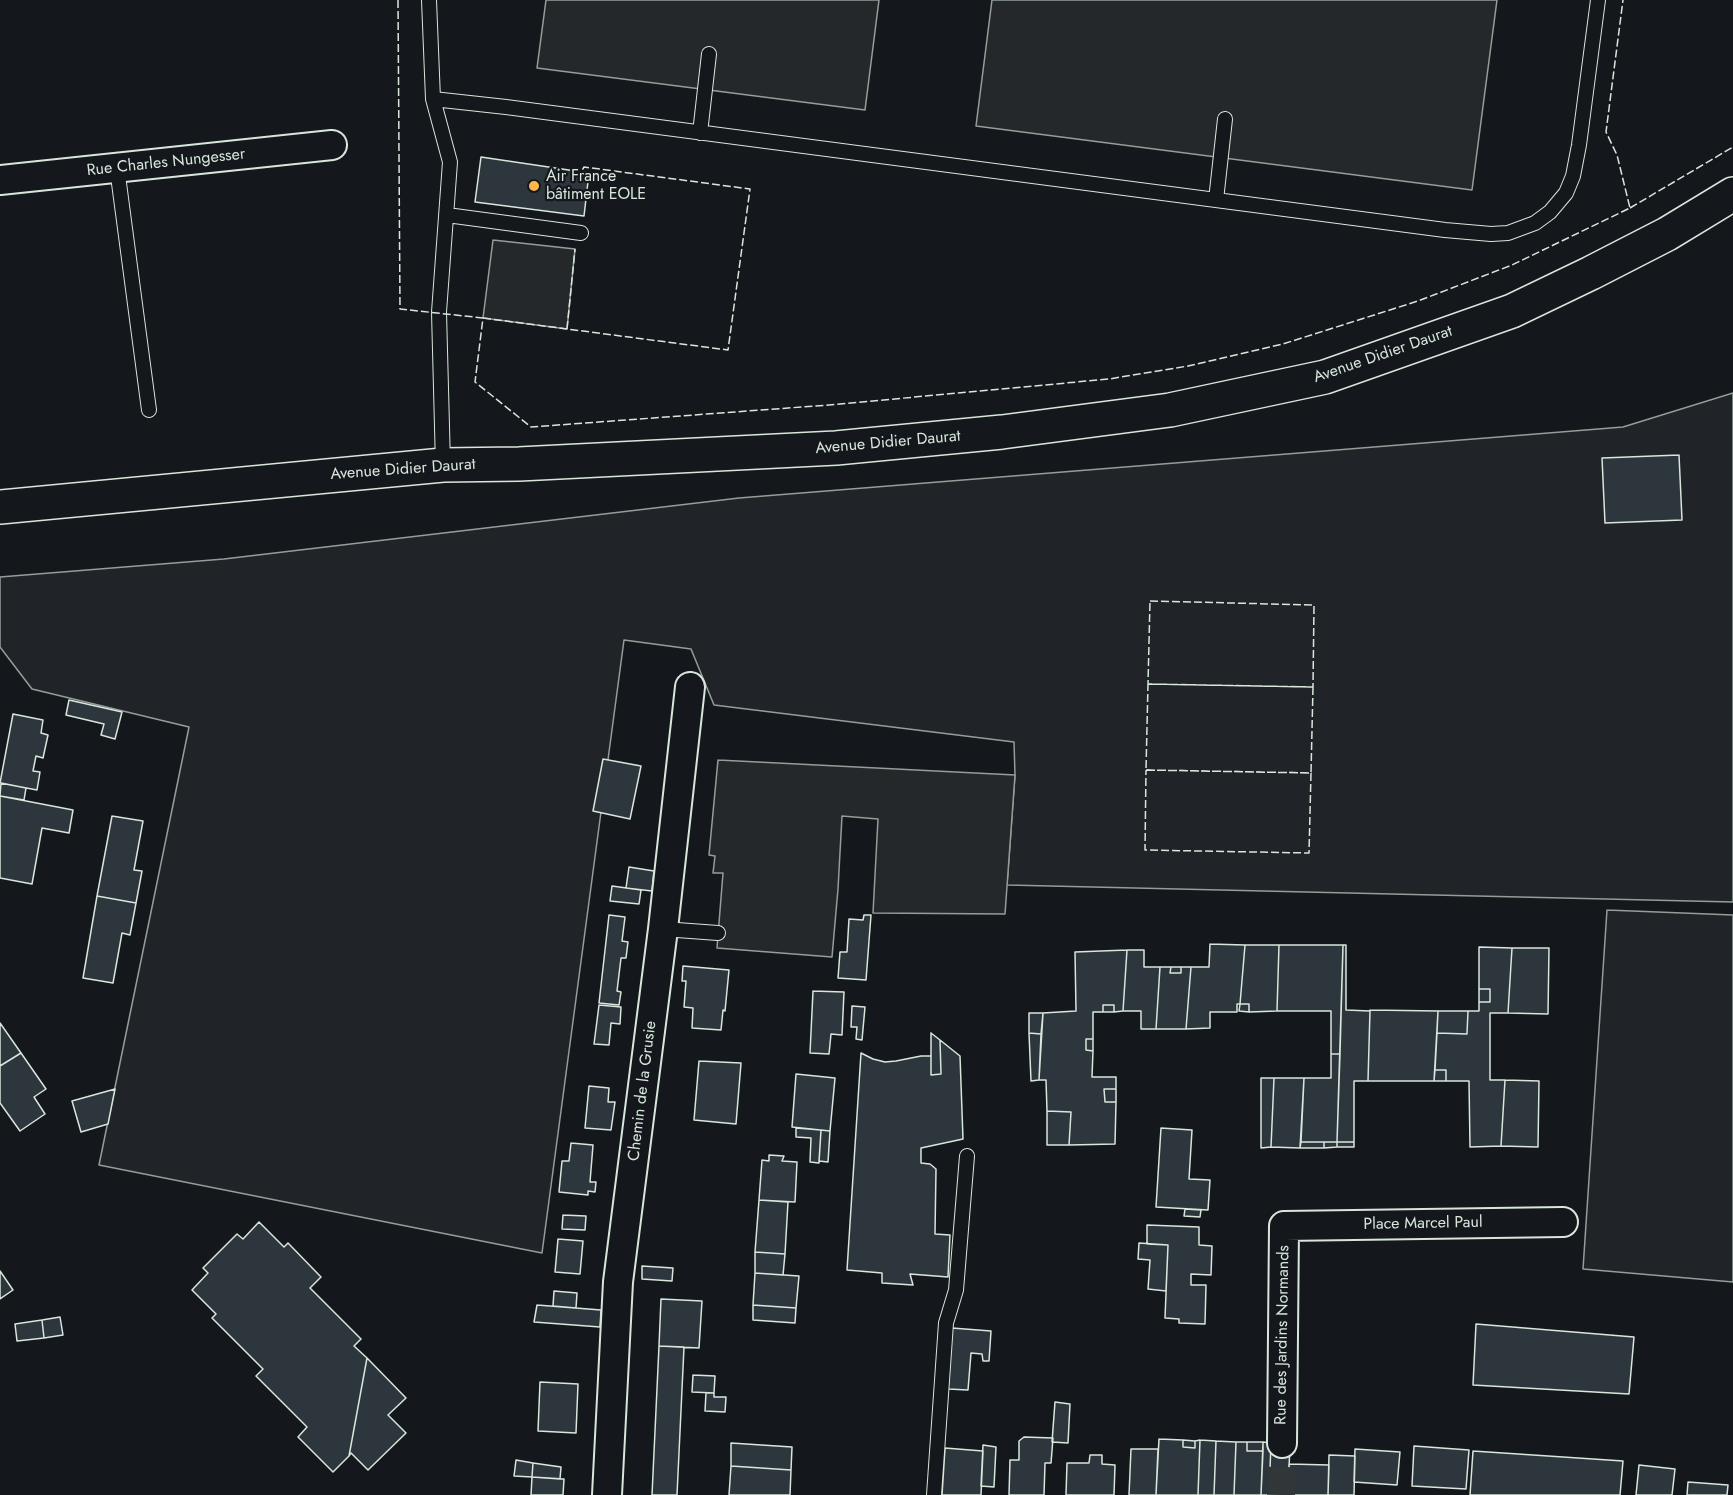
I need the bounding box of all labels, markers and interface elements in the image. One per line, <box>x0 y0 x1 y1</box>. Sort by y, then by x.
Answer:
street label: Rue Charles Nungesser <box>86 145 246 181</box>
place label: Air France bâtiment EOLE <box>546 167 646 205</box>
marker: Air France bâtiment EOLE <box>527 179 541 193</box>
street label: Avenue Didier Daurat <box>1311 322 1455 388</box>
street label: Avenue Didier Daurat <box>815 427 961 459</box>
street label: Avenue Didier Daurat <box>330 455 476 485</box>
street label: Chemin de la Grusie <box>625 1020 661 1162</box>
street label: Place Marcel Paul <box>1363 1213 1483 1235</box>
street label: Rue des Jardins Normands <box>1272 1245 1294 1425</box>

